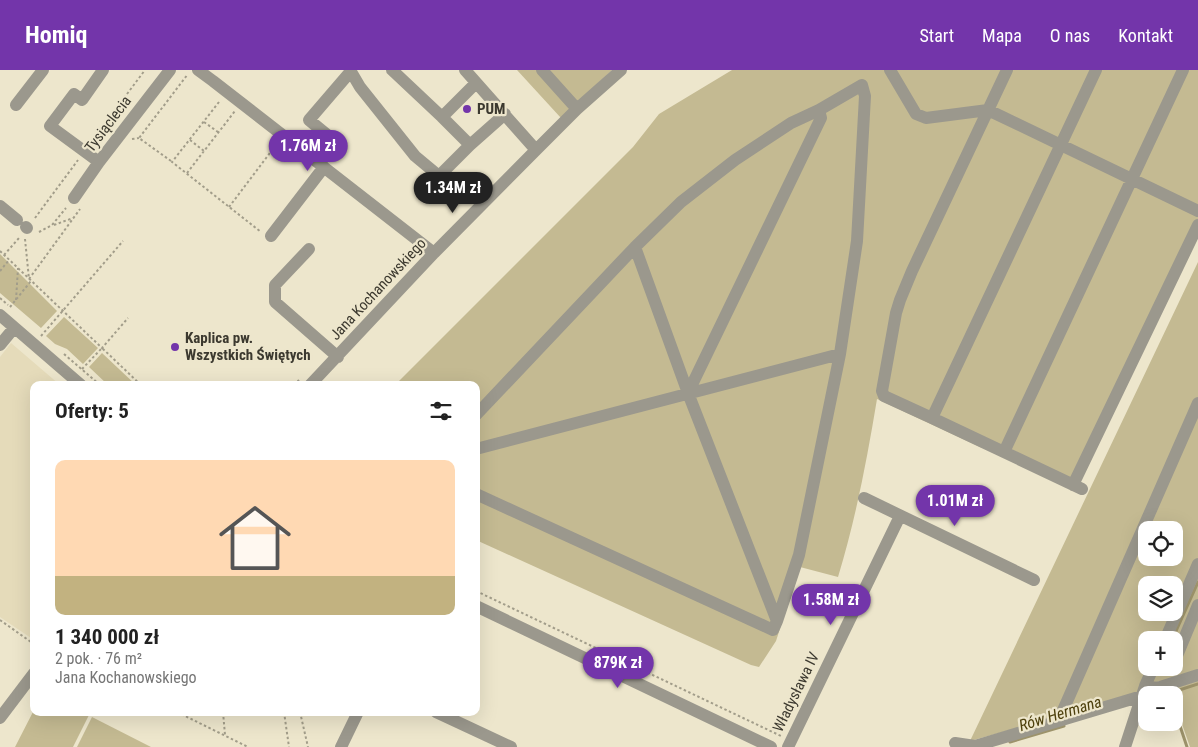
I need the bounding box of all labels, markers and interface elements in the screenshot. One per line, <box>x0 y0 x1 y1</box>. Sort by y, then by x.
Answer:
text: Homiq <box>25 21 87 49</box>
text: Start <box>920 25 954 46</box>
text: Mapa <box>982 25 1022 46</box>
text: O nas <box>1050 25 1090 46</box>
text: Kontakt <box>1118 25 1173 46</box>
street label: Tysiąclecia <box>81 92 135 156</box>
place label: PUM <box>477 100 505 118</box>
marker: PUM <box>461 103 473 115</box>
pin: 1.76M zł <box>256 129 360 172</box>
text: 1.76M zł <box>280 136 336 155</box>
pin: 1.34M zł <box>401 172 505 214</box>
text: 1.34M zł <box>425 178 481 197</box>
street label: Jana Kochanowskiego <box>326 234 430 344</box>
place label: Kaplica pw. Wszystkich Świętych <box>185 329 311 364</box>
marker: Kaplica pw. Wszystkich Świętych <box>169 341 181 353</box>
icon: filters <box>427 397 455 425</box>
text: Oferty: 5 <box>55 399 129 423</box>
pin: 1.01M zł <box>903 484 1007 527</box>
text: 1.01M zł <box>927 491 983 510</box>
icon: home <box>210 493 300 583</box>
map controls <box>1138 521 1183 731</box>
button: locate <box>1138 521 1183 566</box>
button: layers <box>1138 576 1183 621</box>
pin: 1.58M zł <box>779 584 883 626</box>
text: 1.58M zł <box>803 590 859 609</box>
text: 1 340 000 zł <box>55 625 159 649</box>
button: + <box>1138 631 1183 676</box>
pin: 879K zł <box>572 646 664 689</box>
text: 2 pok. · 76 m² <box>55 649 142 668</box>
street label: Władysława IV <box>769 649 823 735</box>
text: 879K zł <box>594 653 642 672</box>
text: Jana Kochanowskiego <box>55 668 197 687</box>
button: − <box>1138 686 1183 731</box>
water label: Rów Hermana <box>1017 692 1104 735</box>

